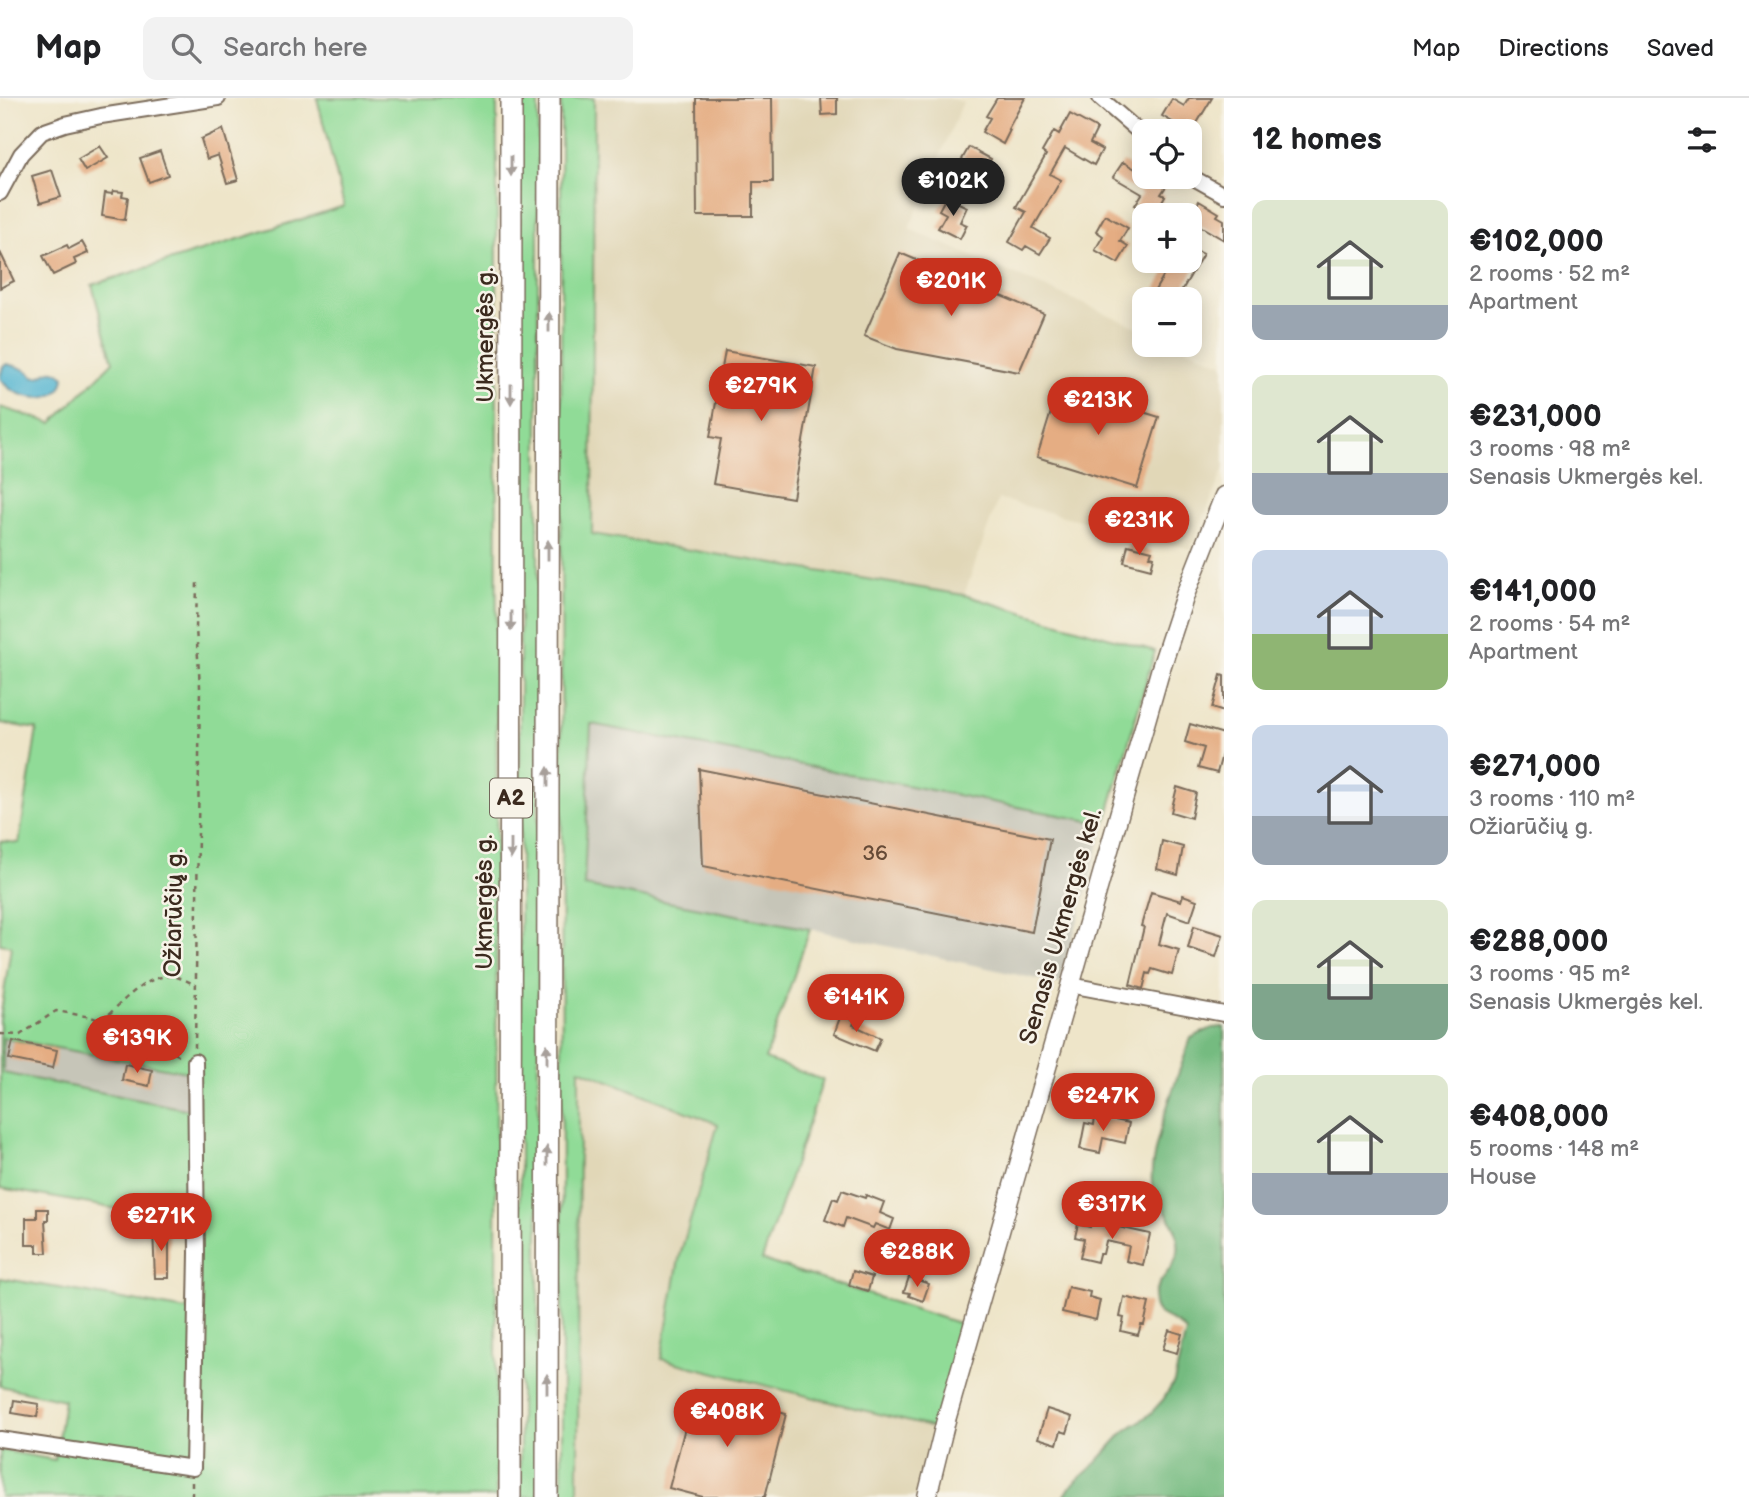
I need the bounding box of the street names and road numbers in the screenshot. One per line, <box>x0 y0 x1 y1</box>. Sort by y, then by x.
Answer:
street label: Ukmergės g. <box>471 267 500 403</box>
road number: A2 <box>490 778 532 818</box>
street label: Senasis Ukmergės kel. <box>1013 805 1109 1047</box>
street label: Ukmergės g. <box>470 834 499 970</box>
street label: Ožiarūčių g. <box>158 848 190 978</box>

